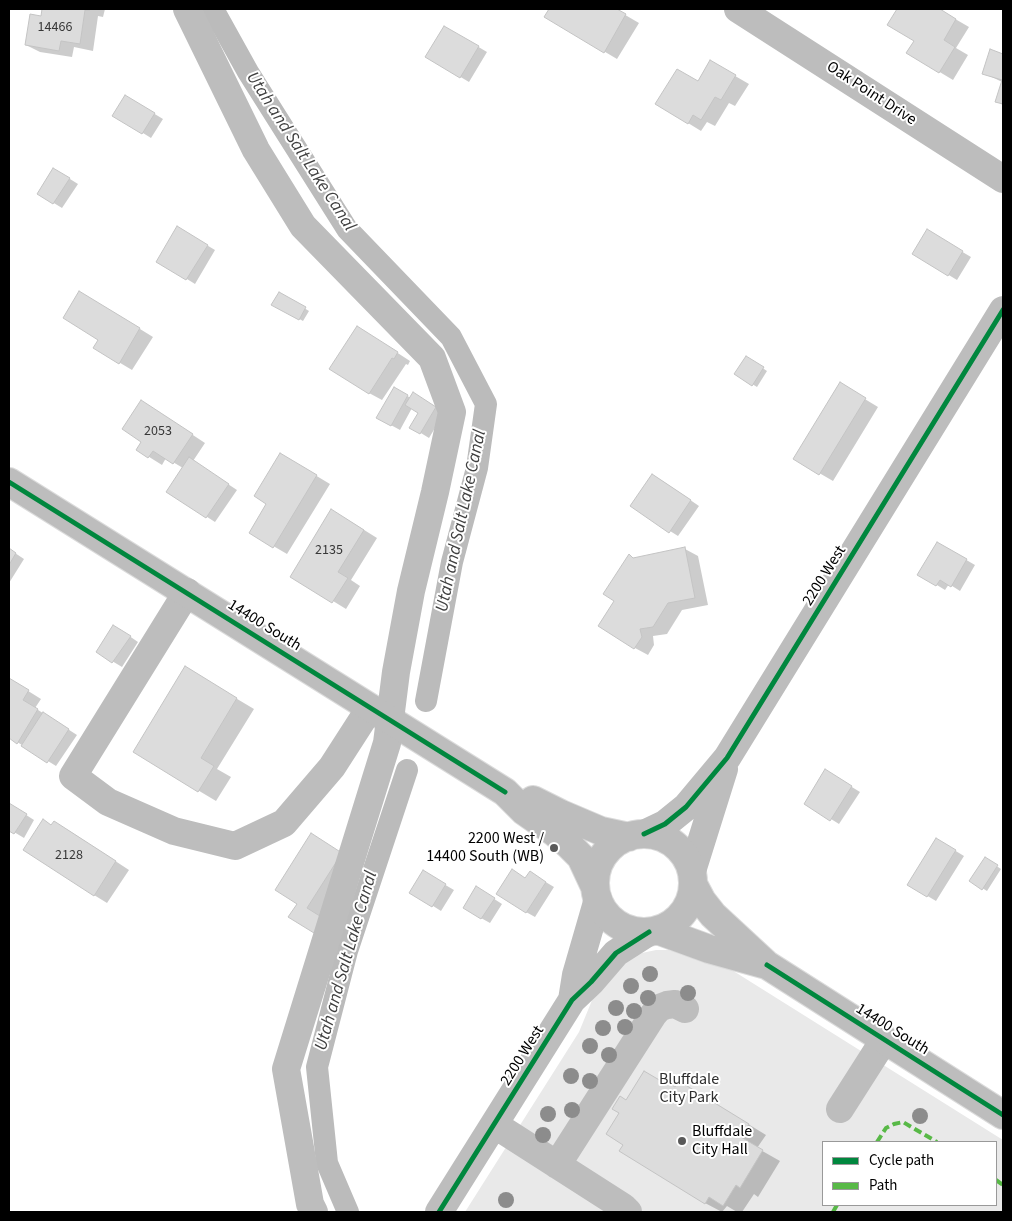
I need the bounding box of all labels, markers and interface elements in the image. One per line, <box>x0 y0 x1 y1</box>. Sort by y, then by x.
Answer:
house number: 14466 <box>38 20 72 36</box>
street label: Oak Point Drive <box>823 58 919 130</box>
water label: Utah and Salt Lake Canal <box>240 68 360 236</box>
house number: 2053 <box>144 424 172 440</box>
water label: Utah and Salt Lake Canal <box>432 428 492 614</box>
street label: 2200 West <box>799 542 851 610</box>
house number: 2135 <box>315 543 343 559</box>
street label: 14400 South <box>224 596 304 656</box>
place label: 2200 West / 14400 South (WB) <box>426 829 544 867</box>
marker: 2200 West / 14400 South (WB) <box>548 842 560 854</box>
house number: 2128 <box>55 848 83 864</box>
water label: Utah and Salt Lake Canal <box>311 869 383 1053</box>
street label: 14400 South <box>852 1000 932 1060</box>
street label: 2200 West <box>497 1022 549 1090</box>
park label: Bluffdale City Park <box>659 1070 719 1108</box>
place label: Bluffdale City Hall <box>692 1122 752 1160</box>
marker: Bluffdale City Hall <box>676 1135 688 1147</box>
legend <box>822 1141 997 1206</box>
text: Cycle path <box>869 1150 934 1171</box>
text: Path <box>869 1175 897 1196</box>

